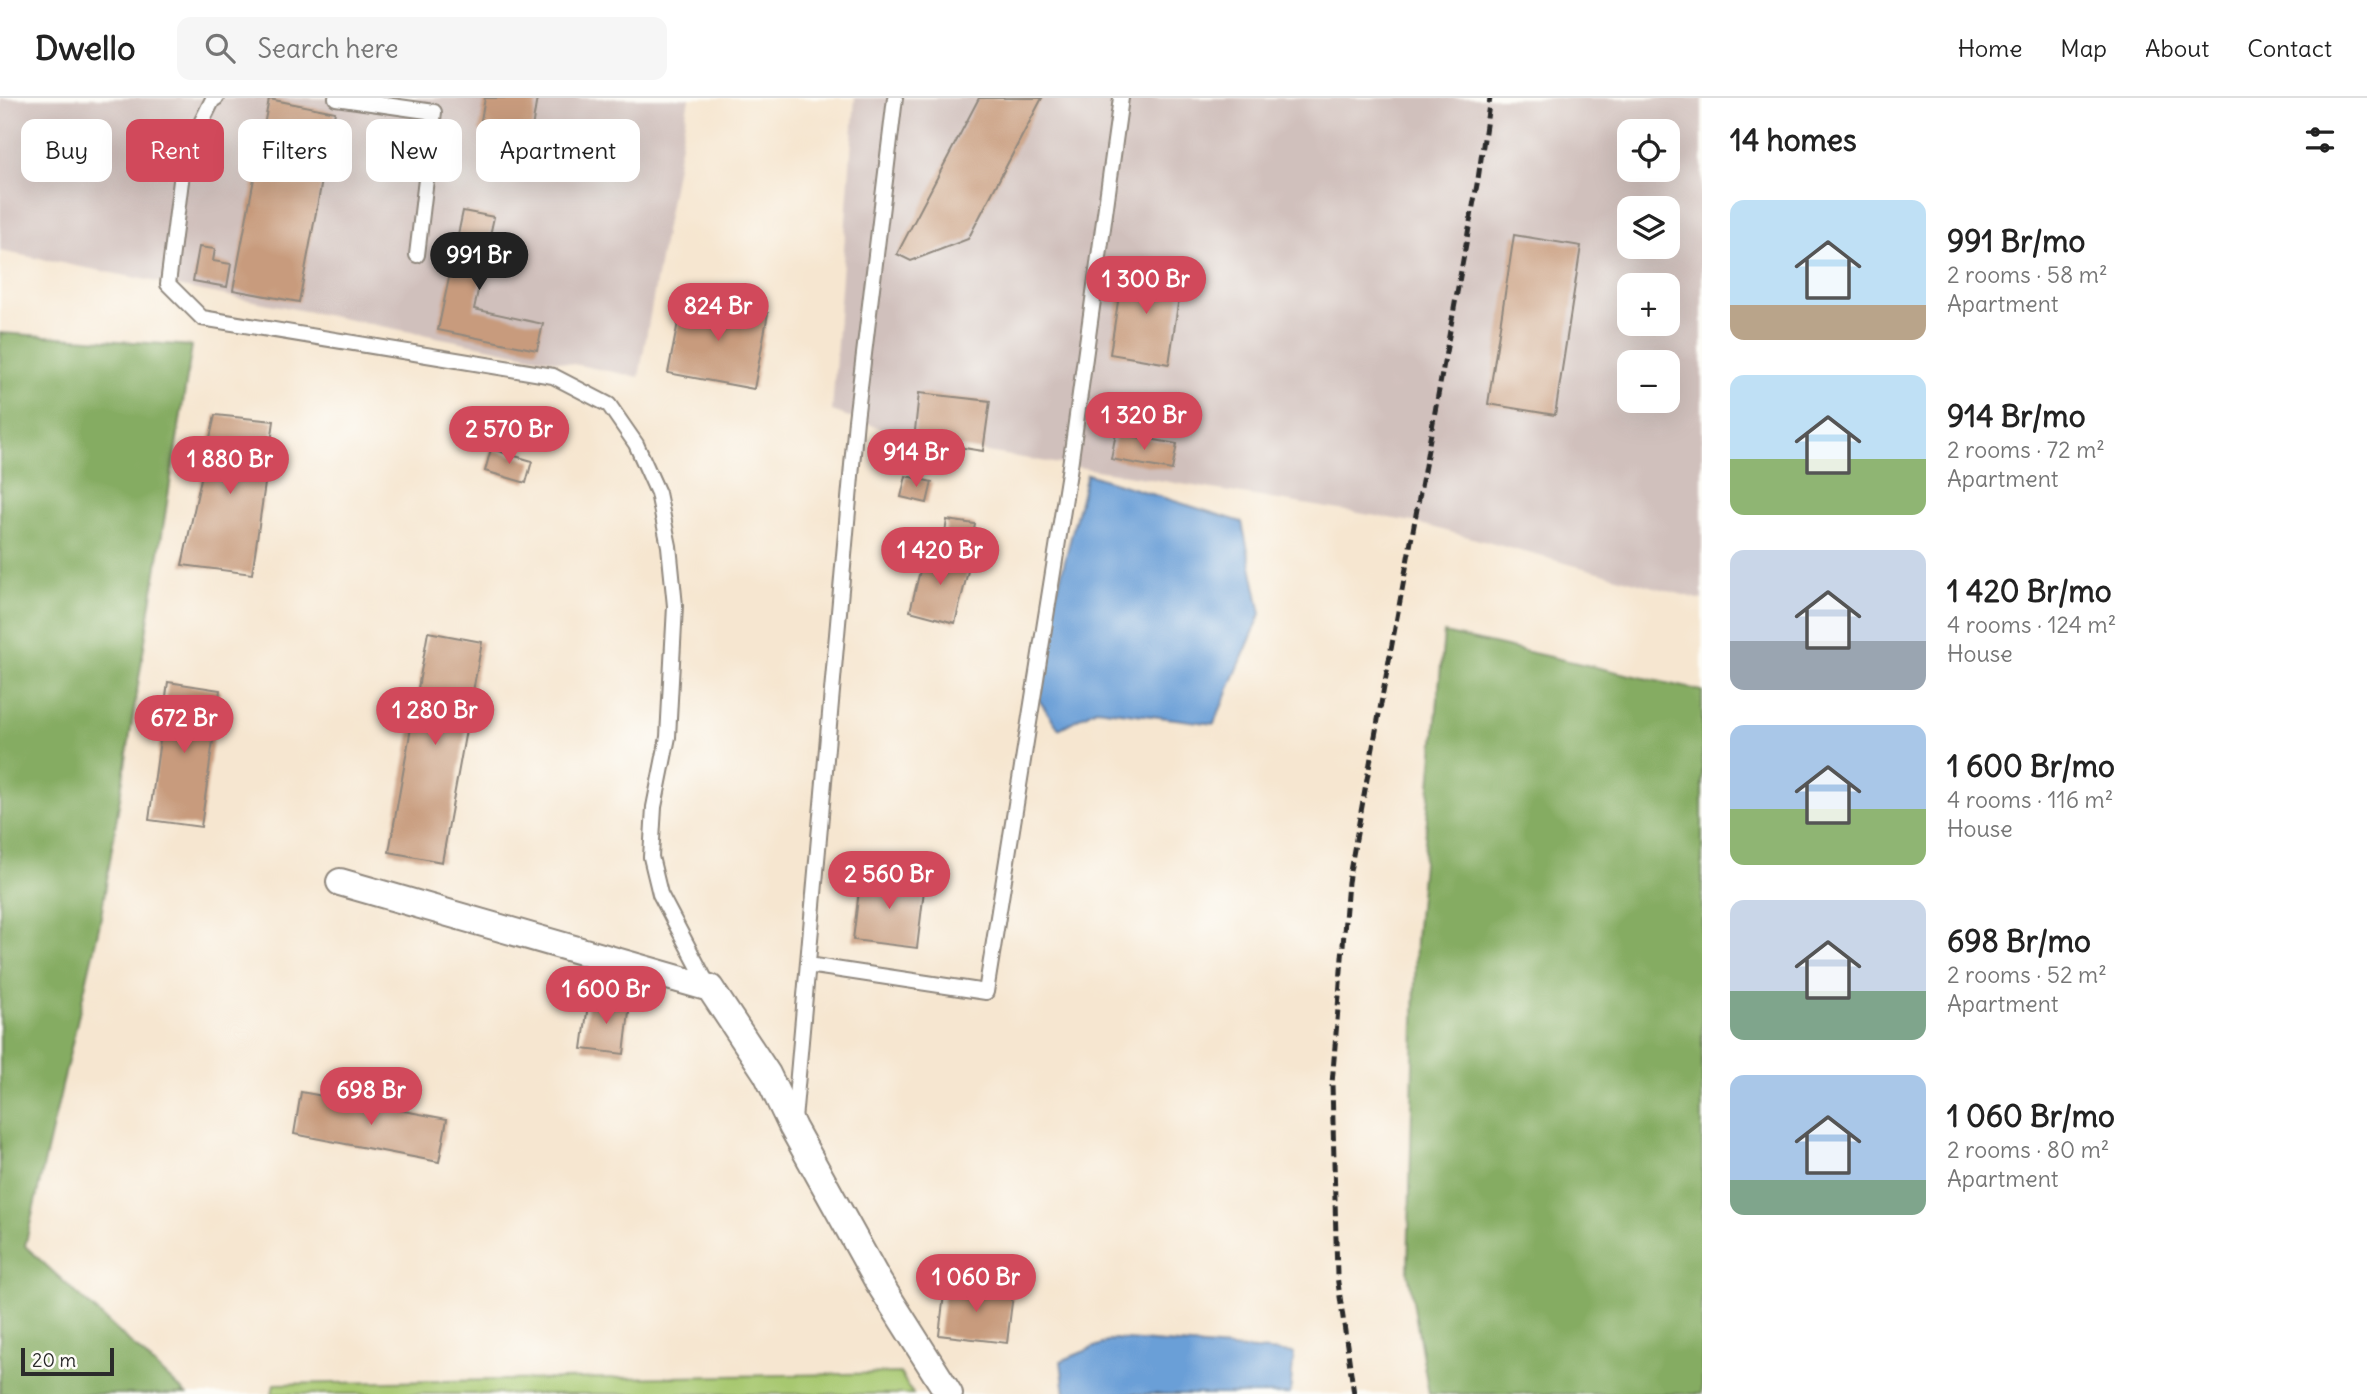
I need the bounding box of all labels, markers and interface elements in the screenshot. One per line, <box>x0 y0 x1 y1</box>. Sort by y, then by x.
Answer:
search box <box>177 17 667 80</box>
text: Dwello <box>35 27 135 69</box>
icon: search <box>201 29 239 67</box>
text: Search here <box>257 32 398 65</box>
text: Home <box>1958 33 2022 63</box>
text: Map <box>2060 33 2107 63</box>
text: About <box>2145 33 2209 63</box>
text: Contact <box>2247 33 2332 63</box>
chip: Buy <box>21 119 112 182</box>
chip: Rent <box>126 119 224 182</box>
chip: Filters <box>238 119 352 182</box>
chip: New <box>366 119 462 182</box>
chip: Apartment <box>476 119 640 182</box>
map controls <box>1617 119 1680 413</box>
button: locate <box>1617 119 1680 182</box>
text: 14 homes <box>1730 121 1857 159</box>
icon: filters <box>2301 121 2339 159</box>
button: layers <box>1617 196 1680 259</box>
text: 991 Br/mo <box>1947 222 2085 260</box>
icon: home <box>1786 228 1870 312</box>
pin: 991 Br <box>422 232 536 292</box>
text: 991 Br <box>446 240 512 269</box>
pin: 1 300 Br <box>1074 256 1218 316</box>
text: 2 rooms · 58 m² <box>1947 260 2108 289</box>
text: 1 300 Br <box>1102 264 1190 293</box>
button: + <box>1617 273 1680 336</box>
pin: 824 Br <box>661 284 775 343</box>
text: Apartment <box>1947 289 2059 318</box>
text: 824 Br <box>684 291 752 320</box>
button: − <box>1617 350 1680 413</box>
pin: 1 320 Br <box>1072 392 1216 452</box>
text: 914 Br/mo <box>1947 397 2086 435</box>
text: 1 320 Br <box>1101 400 1187 429</box>
icon: home <box>1786 403 1870 487</box>
pin: 2 570 Br <box>437 406 581 466</box>
text: 2 570 Br <box>465 414 553 443</box>
pin: 914 Br <box>859 430 973 489</box>
text: 2 rooms · 72 m² <box>1947 435 2105 464</box>
pin: 1 880 Br <box>158 436 302 496</box>
text: 914 Br <box>883 437 949 466</box>
text: 1 880 Br <box>187 444 273 473</box>
text: Apartment <box>1947 464 2059 493</box>
pin: 1 420 Br <box>868 528 1012 587</box>
text: 1 420 Br <box>897 535 983 564</box>
text: 1 420 Br/mo <box>1947 572 2112 610</box>
icon: home <box>1786 578 1870 662</box>
text: 4 rooms · 124 m² <box>1947 610 2116 639</box>
text: House <box>1947 639 2013 668</box>
pin: 1 280 Br <box>363 688 507 747</box>
text: 1 280 Br <box>392 695 478 724</box>
pin: 672 Br <box>127 696 241 755</box>
text: 672 Br <box>150 703 218 732</box>
text: 1 600 Br/mo <box>1947 747 2115 785</box>
icon: home <box>1786 753 1870 837</box>
text: 4 rooms · 116 m² <box>1947 785 2113 814</box>
text: House <box>1947 814 2013 843</box>
pin: 2 560 Br <box>817 852 961 911</box>
text: 2 560 Br <box>844 859 934 888</box>
text: 698 Br/mo <box>1947 922 2091 960</box>
icon: home <box>1786 928 1870 1012</box>
text: 2 rooms · 52 m² <box>1947 960 2107 989</box>
pin: 1 600 Br <box>534 967 678 1026</box>
text: 1 600 Br <box>562 974 650 1003</box>
text: Apartment <box>1947 989 2059 1018</box>
pin: 698 Br <box>314 1068 428 1127</box>
text: 698 Br <box>336 1075 406 1104</box>
text: 1 060 Br/mo <box>1947 1097 2115 1135</box>
icon: home <box>1786 1103 1870 1187</box>
text: 2 rooms · 80 m² <box>1947 1135 2109 1164</box>
text: Apartment <box>1947 1164 2059 1193</box>
pin: 1 060 Br <box>904 1254 1048 1314</box>
text: 1 060 Br <box>932 1262 1020 1291</box>
scale bar <box>21 1345 114 1377</box>
text: 20 m <box>32 1348 76 1372</box>

